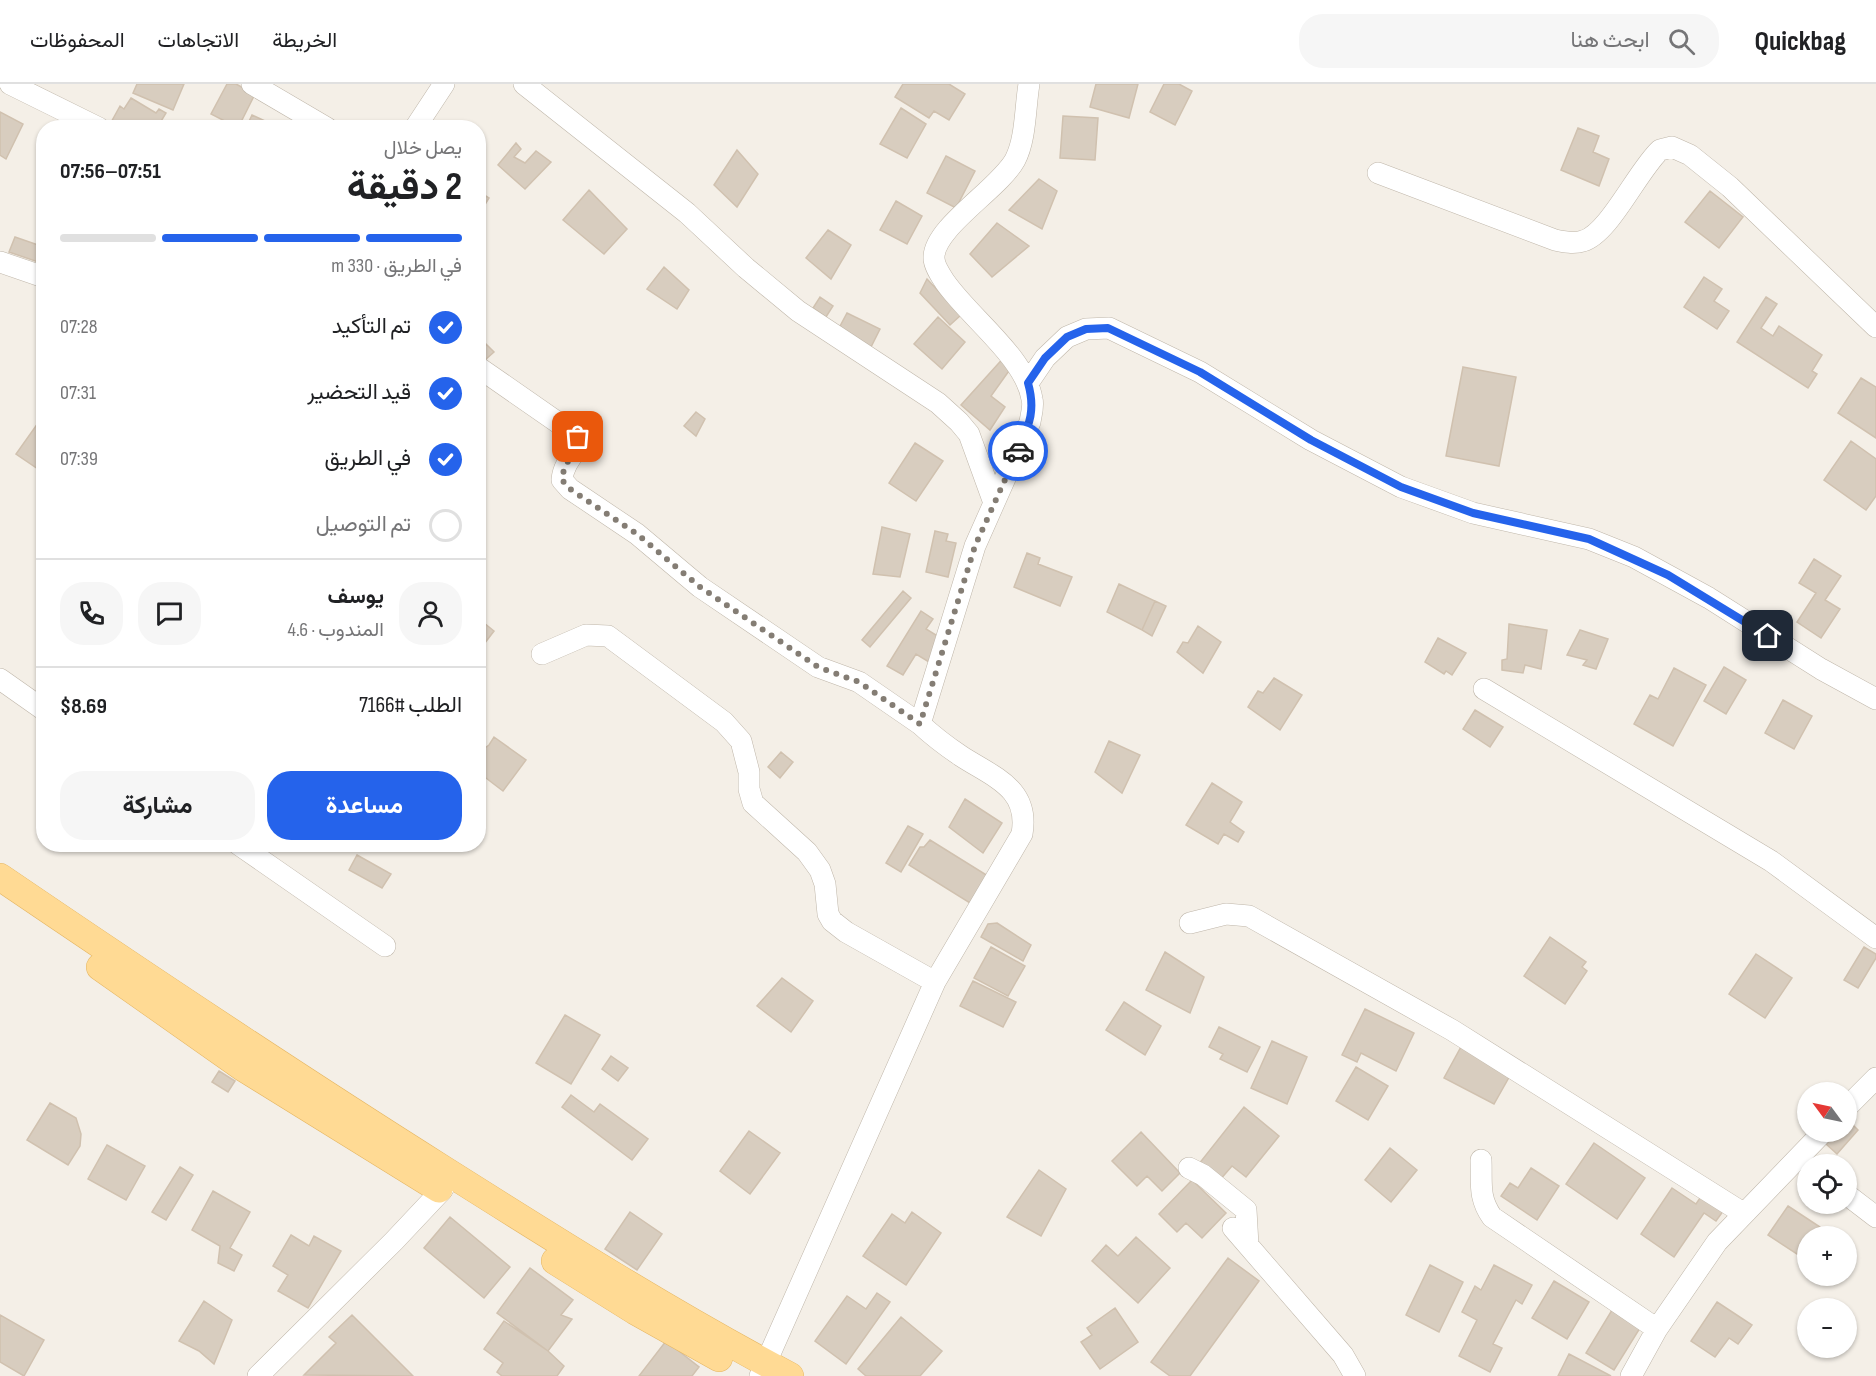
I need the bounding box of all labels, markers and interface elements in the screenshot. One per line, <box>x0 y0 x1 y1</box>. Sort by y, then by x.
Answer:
search box <box>1299 14 1719 68</box>
icon: search <box>1665 25 1698 58</box>
text: Quickbag <box>1755 25 1846 58</box>
text: ابحث هنا <box>1571 27 1650 54</box>
text: المحفوظات <box>30 28 125 53</box>
text: الاتجاهات <box>158 28 239 53</box>
text: الخريطة <box>272 28 337 53</box>
text: يصل خلال <box>384 136 462 160</box>
text: 07:51–07:56 <box>60 158 161 185</box>
text: 2 دقيقة <box>347 164 462 211</box>
text: في الطريق · 330 m <box>331 254 462 278</box>
icon: check <box>429 311 462 344</box>
text: تم التأكيد <box>332 313 411 340</box>
text: 07:28 <box>60 315 98 339</box>
icon: check <box>429 377 462 410</box>
text: قيد التحضير <box>307 379 411 406</box>
text: 07:31 <box>60 381 96 405</box>
pin <box>552 411 603 462</box>
icon: bag <box>561 420 594 453</box>
courier <box>988 421 1048 481</box>
icon: car <box>1002 435 1035 468</box>
icon: check <box>429 443 462 476</box>
text: في الطريق <box>325 445 411 472</box>
text: 07:39 <box>60 447 98 471</box>
text: تم التوصيل <box>316 511 411 538</box>
button: phone <box>60 582 123 645</box>
button: chat <box>138 582 201 645</box>
button: person <box>399 582 462 645</box>
text: يوسف <box>328 583 384 610</box>
pin <box>1742 610 1793 661</box>
text: المندوب · 4.6 <box>288 618 384 642</box>
icon: home <box>1751 619 1784 652</box>
text: الطلب #7166 <box>359 692 462 719</box>
text: $8.69 <box>60 693 107 720</box>
button: مشاركة <box>60 771 255 840</box>
button: مساعدة <box>267 771 462 840</box>
north arrow <box>1797 1082 1857 1142</box>
map controls <box>1797 1082 1857 1358</box>
button: locate <box>1797 1154 1857 1214</box>
button: + <box>1797 1226 1857 1286</box>
button: − <box>1797 1298 1857 1358</box>

